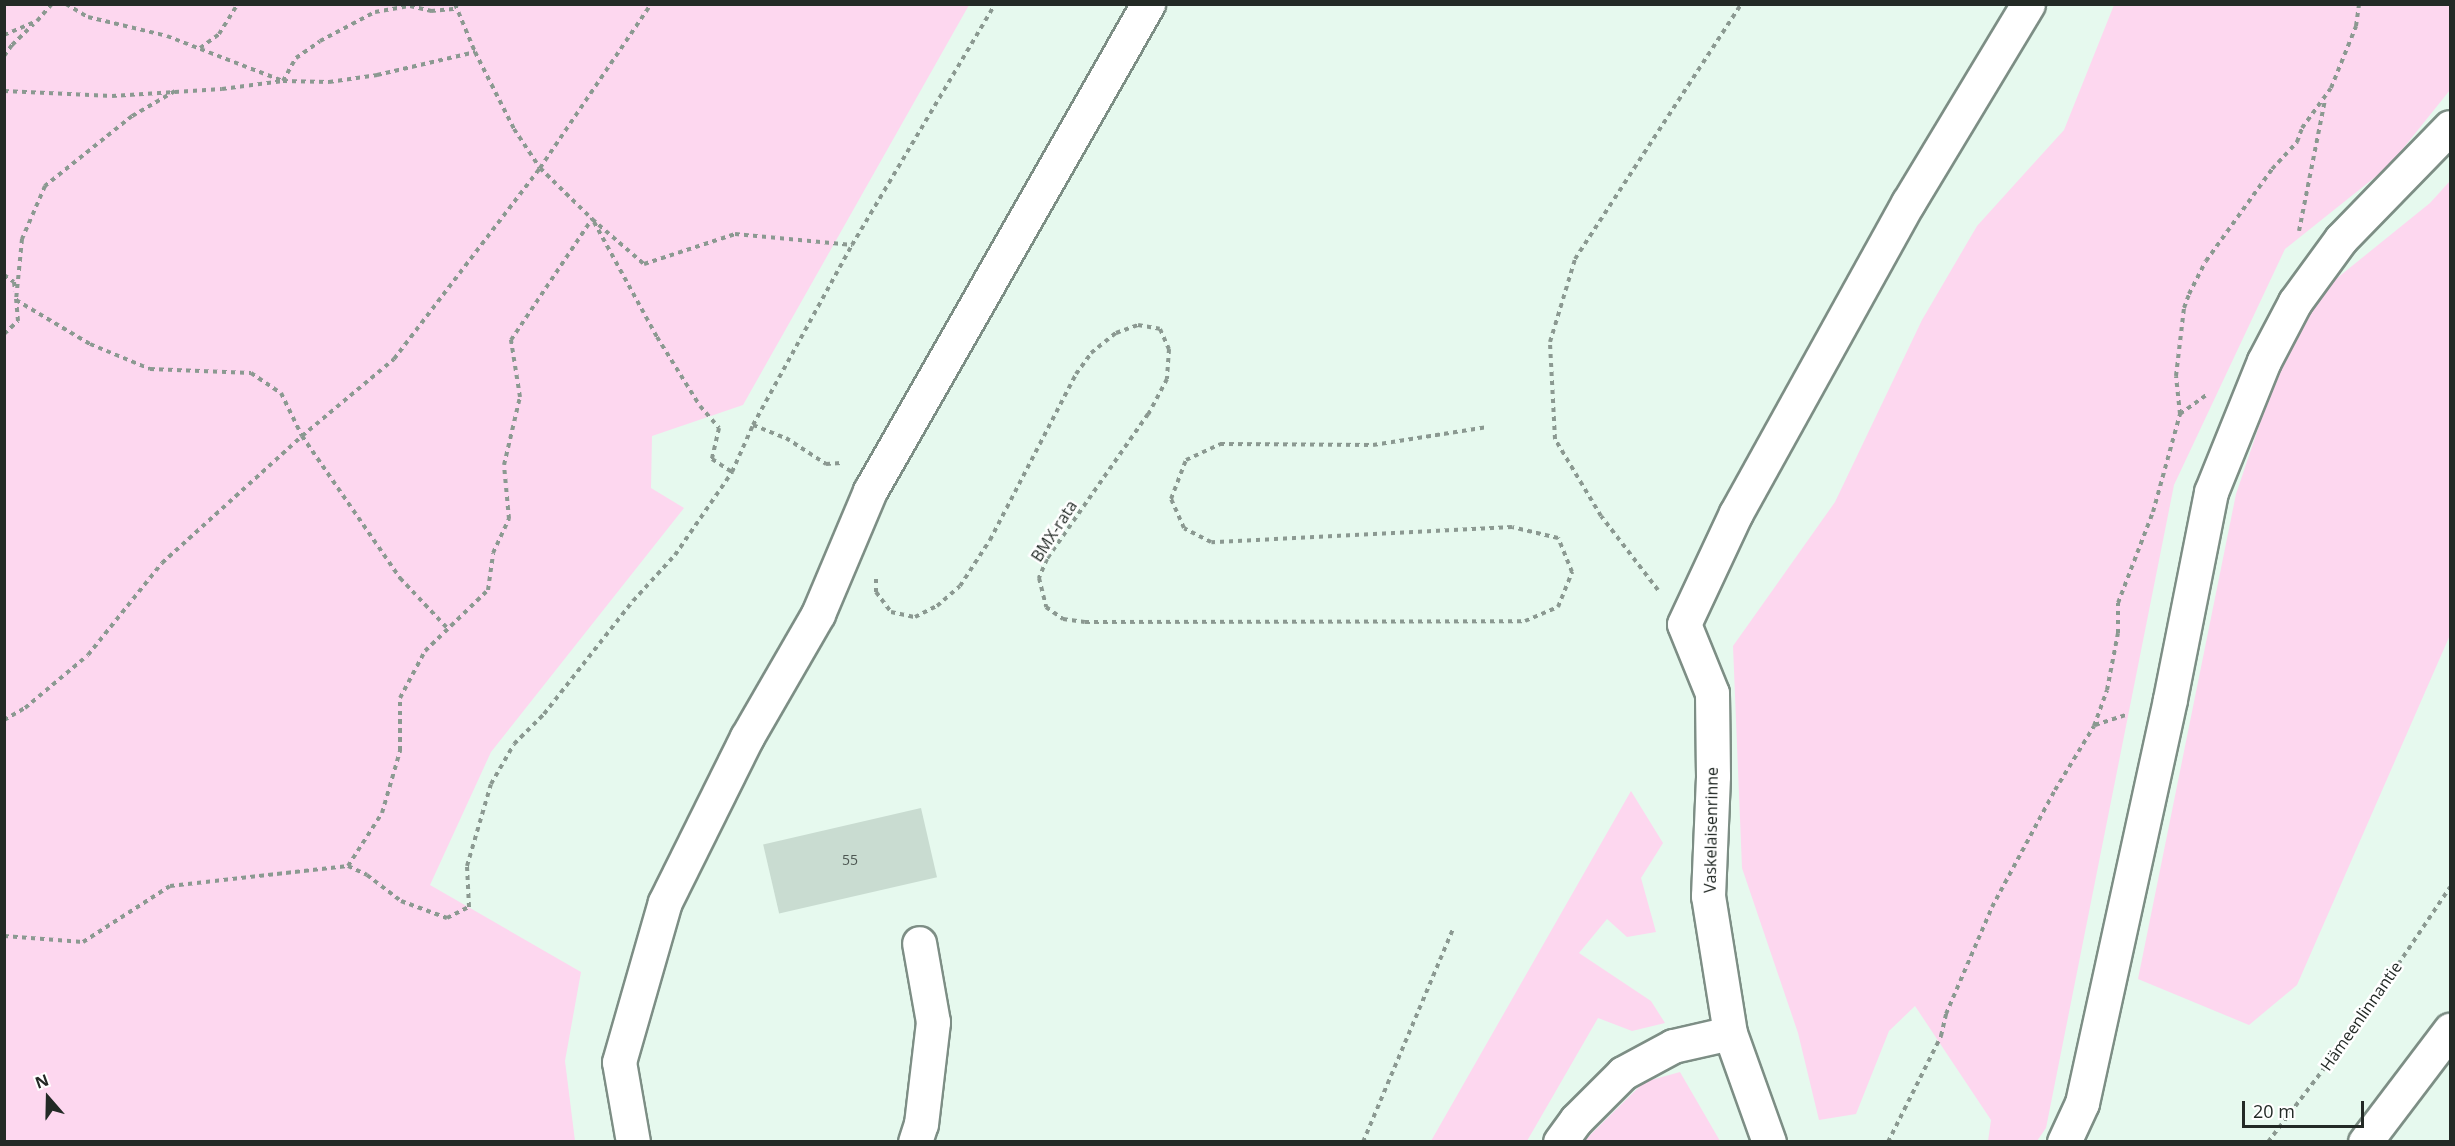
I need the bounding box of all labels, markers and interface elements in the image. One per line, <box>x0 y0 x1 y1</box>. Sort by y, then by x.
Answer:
street label: BMX-rata <box>1027 497 1081 565</box>
street label: Vaskelaisenrinne <box>1700 767 1722 893</box>
house number: 55 <box>842 852 858 868</box>
street label: Hämeenlinnantie <box>2316 958 2406 1074</box>
north arrow <box>18 1068 78 1128</box>
text: N <box>32 1069 52 1094</box>
scale bar <box>2245 1089 2366 1127</box>
text: 20 m <box>2253 1099 2295 1123</box>

